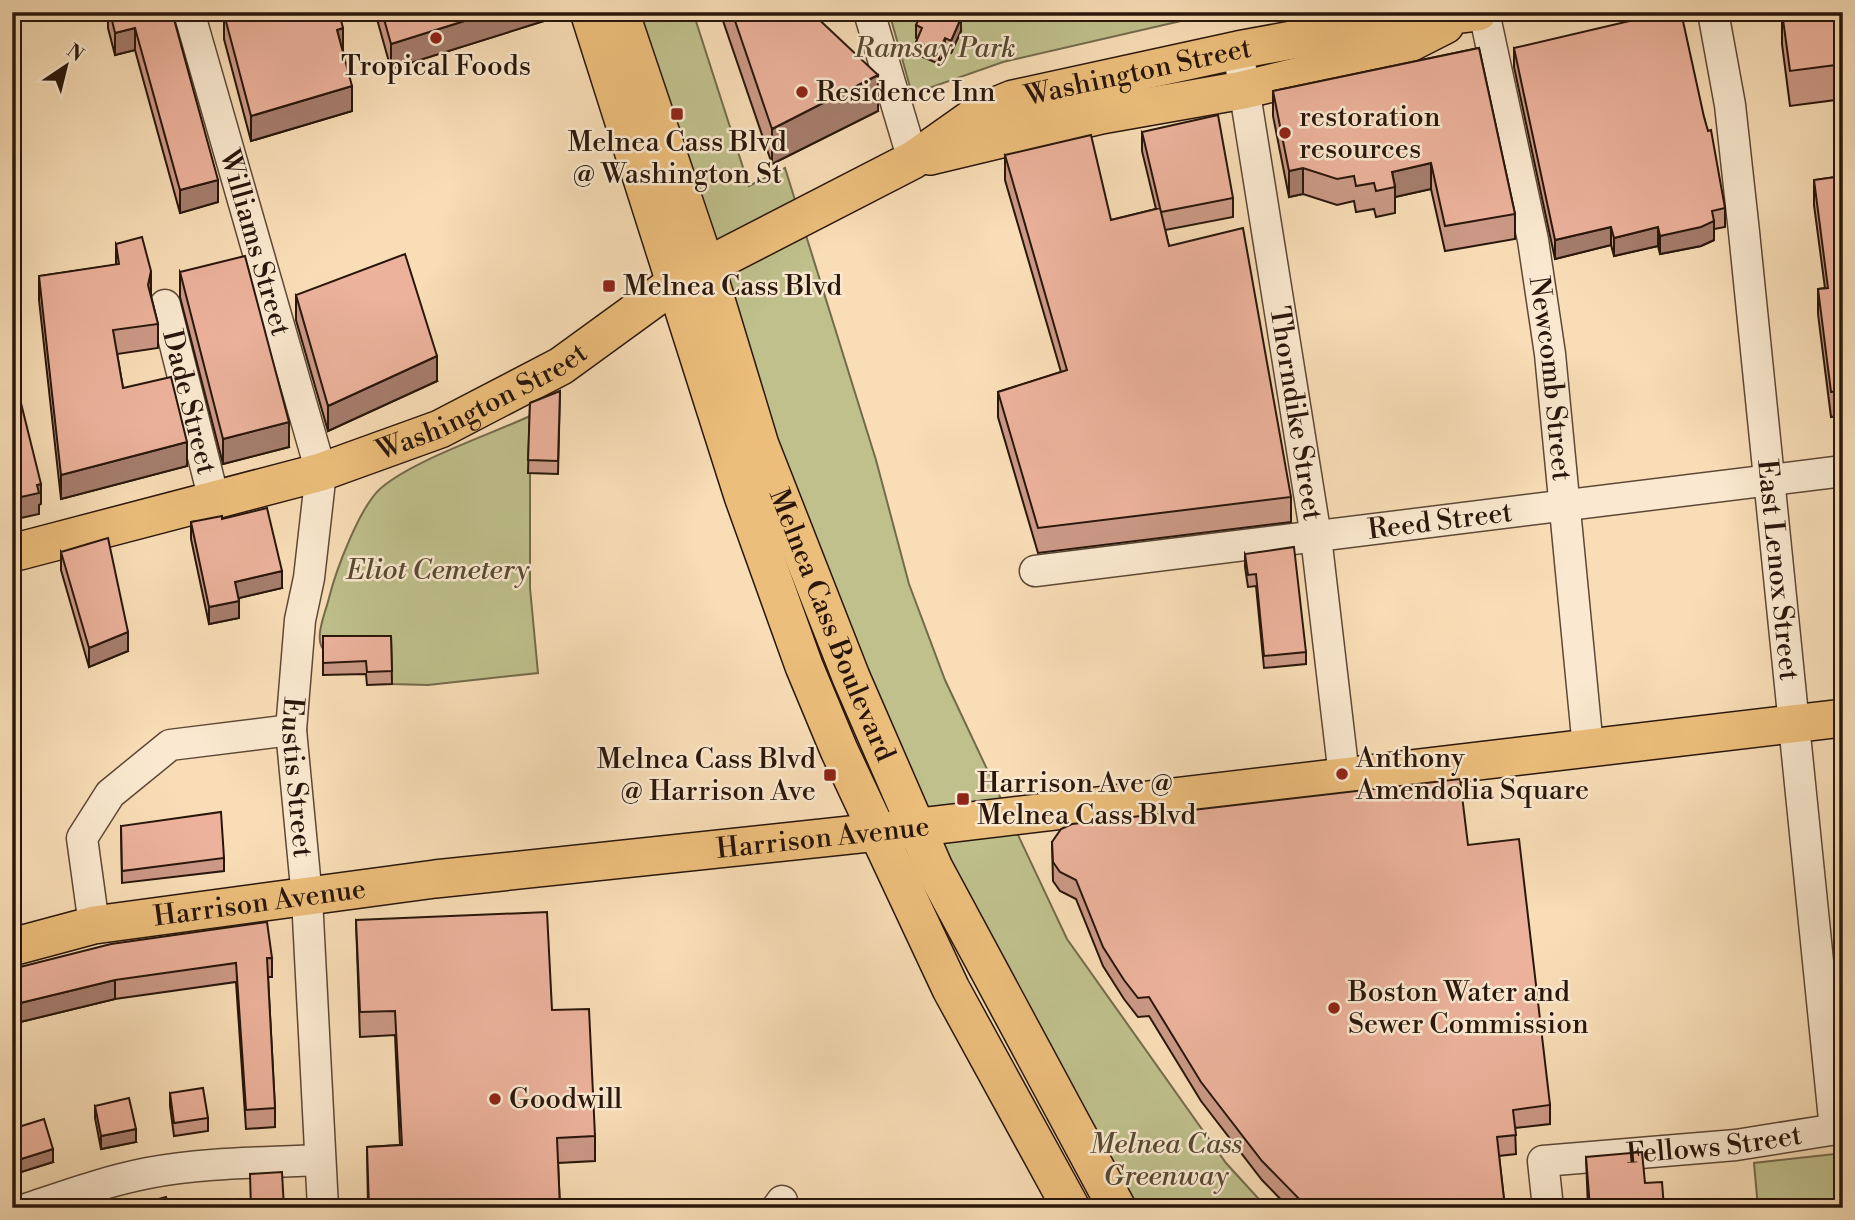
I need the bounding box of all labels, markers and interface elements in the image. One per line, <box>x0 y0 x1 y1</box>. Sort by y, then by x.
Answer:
marker: Tropical Foods <box>428 30 444 46</box>
street label: Washington Street <box>1020 30 1254 114</box>
park label: Ramsay Park <box>853 31 1016 66</box>
north arrow <box>32 32 102 102</box>
text: N <box>62 39 88 67</box>
place label: Tropical Foods <box>341 49 531 84</box>
place label: Residence Inn <box>816 75 996 110</box>
marker: Residence Inn <box>794 84 810 100</box>
place label: restoration resources <box>1299 100 1441 167</box>
marker: Melnea Cass Blvd @ Washington St <box>669 106 685 122</box>
place label: Melnea Cass Blvd @ Washington St <box>567 125 787 192</box>
marker: restoration resources <box>1277 125 1293 141</box>
street label: Williams Street <box>212 144 299 340</box>
place label: Melnea Cass Blvd <box>623 269 842 304</box>
street label: Newcomb Street <box>1521 274 1580 483</box>
marker: Melnea Cass Blvd <box>601 278 617 294</box>
street label: Thorndike Street <box>1262 304 1331 523</box>
street label: Dade Street <box>154 326 224 478</box>
street label: Washington Street <box>371 335 594 468</box>
street label: East Lenox Street <box>1750 458 1807 682</box>
street label: Melnea Cass Boulevard <box>761 484 903 767</box>
street label: Reed Street <box>1366 495 1514 547</box>
park label: Eliot Cemetery <box>344 553 531 588</box>
street label: Eustis Street <box>273 696 321 859</box>
place label: Anthony Amendolia Square <box>1355 741 1589 808</box>
place label: Melnea Cass Blvd @ Harrison Ave <box>597 742 816 809</box>
place label: Harrison Ave @ Melnea Cass Blvd <box>977 766 1196 833</box>
marker: Anthony Amendolia Square <box>1334 766 1350 782</box>
marker: Melnea Cass Blvd @ Harrison Ave <box>822 767 838 783</box>
marker: Harrison Ave @ Melnea Cass Blvd <box>955 791 971 807</box>
street label: Harrison Avenue <box>715 809 931 867</box>
street label: Harrison Avenue <box>151 871 368 934</box>
place label: Boston Water and Sewer Commission <box>1347 975 1589 1042</box>
marker: Boston Water and Sewer Commission <box>1326 1000 1342 1016</box>
place label: Goodwill <box>509 1082 622 1117</box>
marker: Goodwill <box>487 1091 503 1107</box>
street label: Fellows Street <box>1625 1117 1804 1172</box>
park label: Melnea Cass Greenway <box>1090 1127 1242 1194</box>

